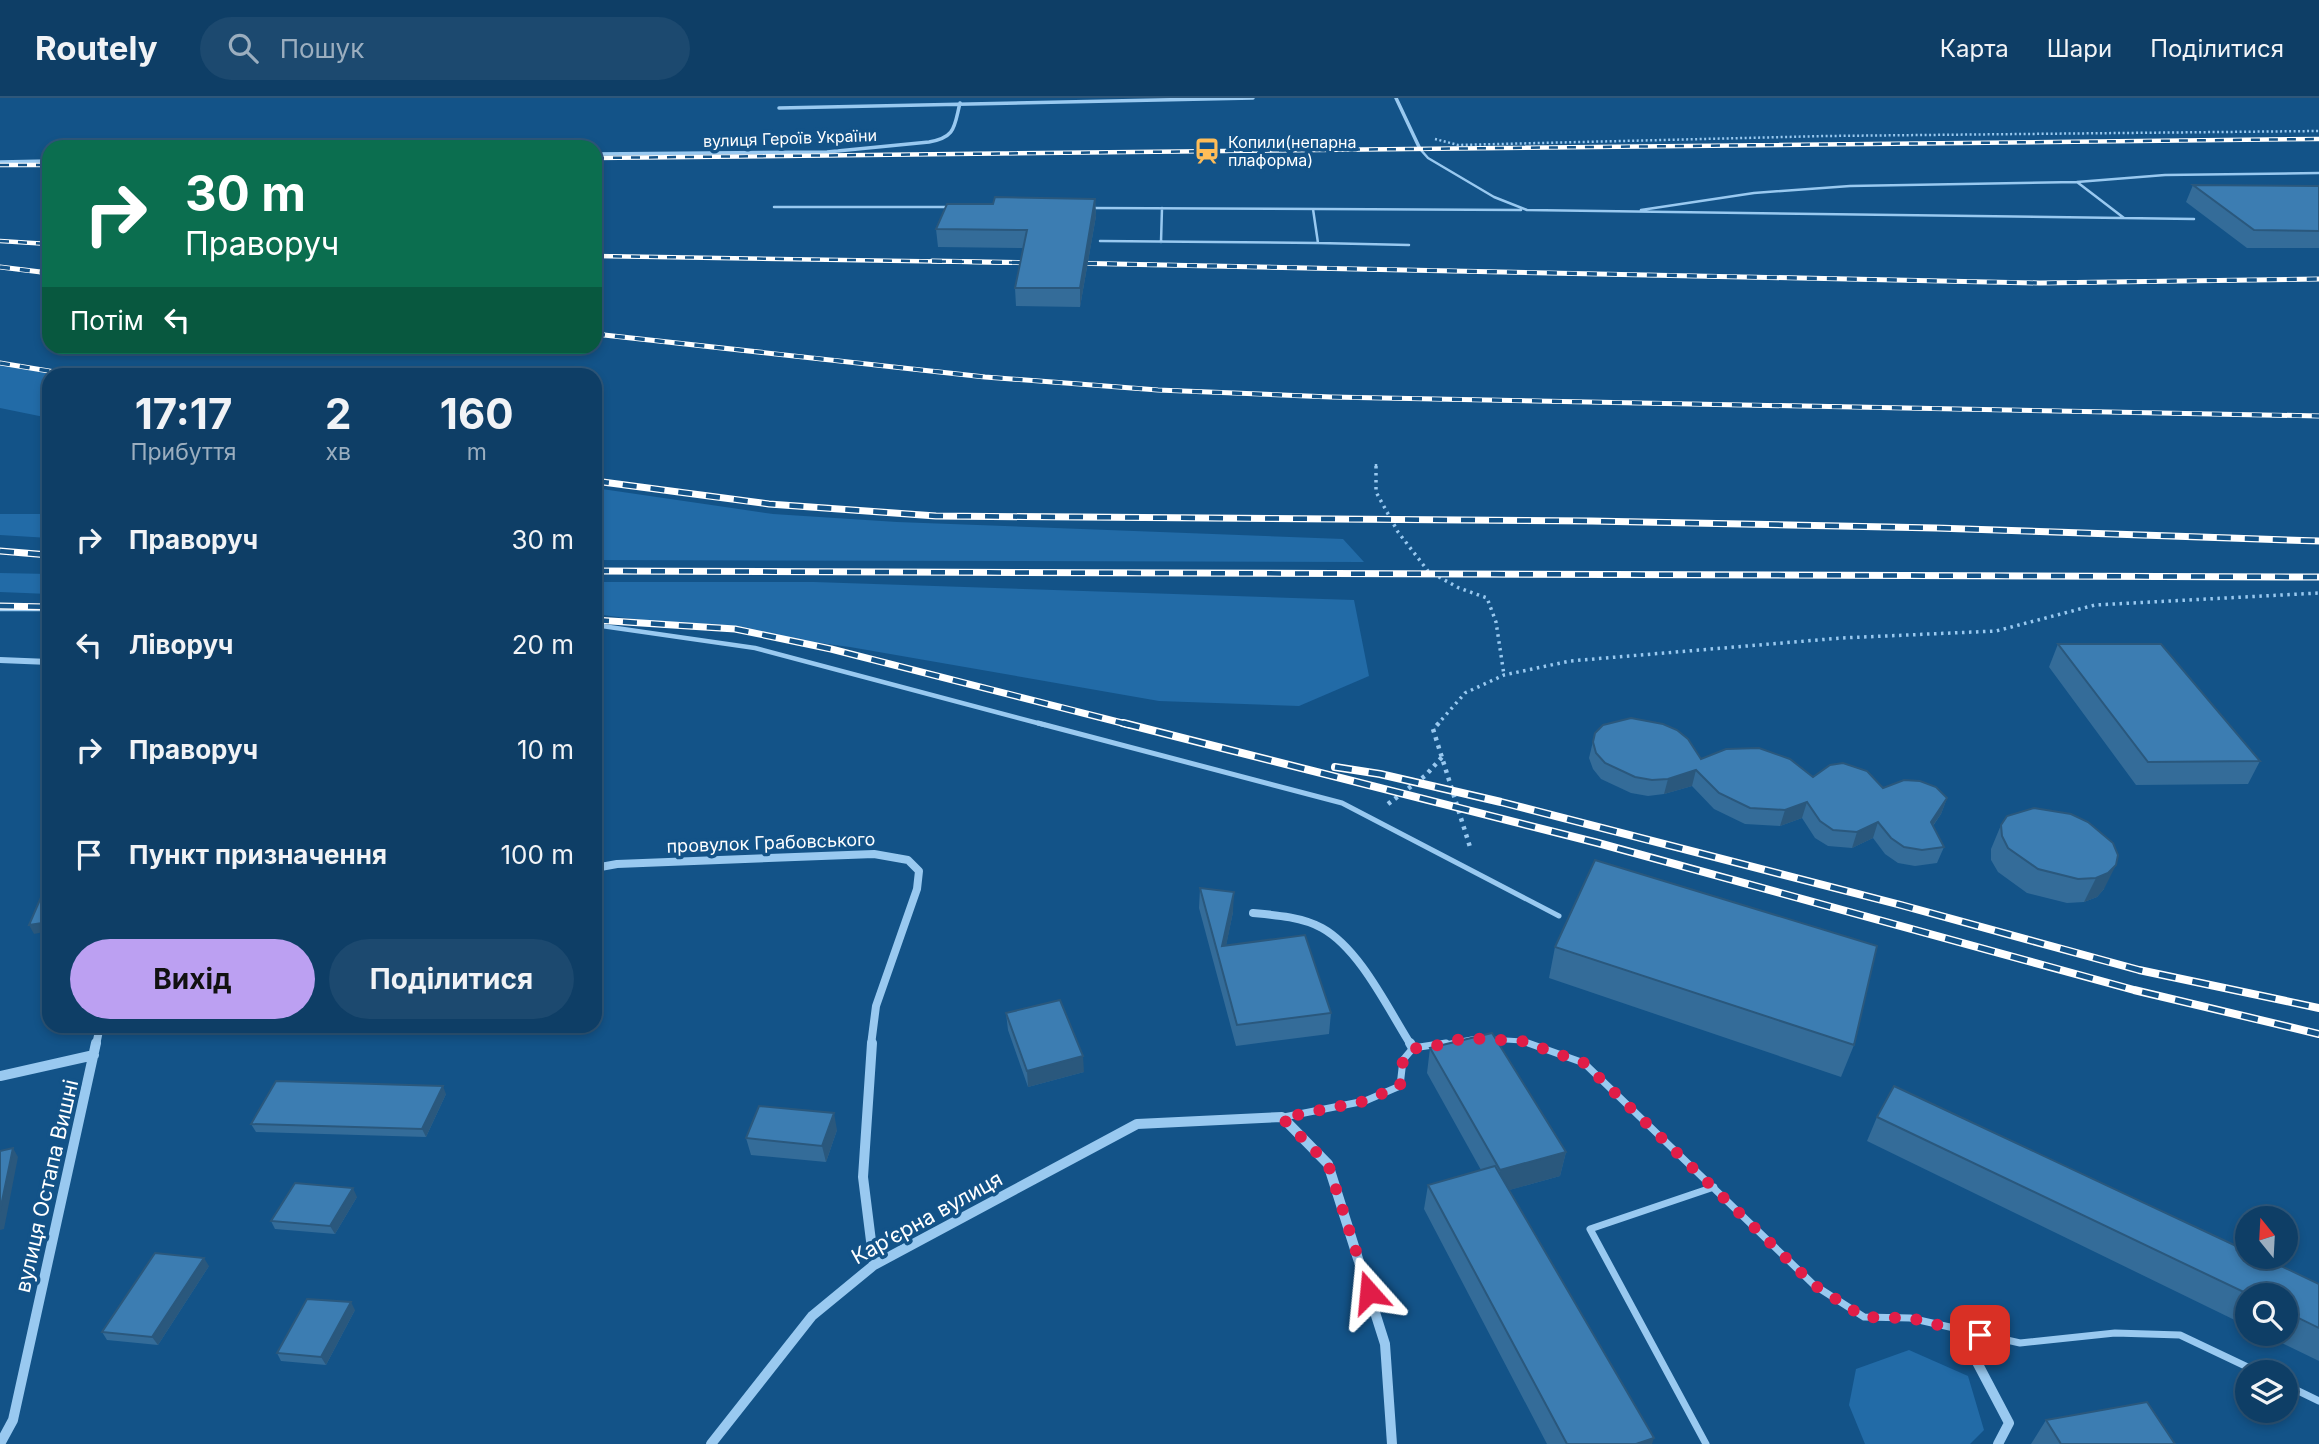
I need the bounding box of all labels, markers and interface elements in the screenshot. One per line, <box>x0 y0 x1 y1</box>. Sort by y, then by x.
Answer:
search box <box>200 17 690 80</box>
text: Routely <box>35 28 158 68</box>
icon: search <box>224 29 262 67</box>
text: Пошук <box>280 33 364 64</box>
text: Карта <box>1940 34 2009 63</box>
text: Шари <box>2047 34 2112 63</box>
text: Поділитися <box>2150 34 2284 63</box>
street label: вулиця Героїв України <box>703 125 877 151</box>
place label: Копили(непарна плаформа) <box>1228 132 1357 170</box>
station icon: Копили(непарна плаформа) <box>1192 136 1222 166</box>
text: 30 m <box>185 164 306 223</box>
icon: right <box>70 168 161 259</box>
text: Праворуч <box>185 224 339 263</box>
icon: left <box>158 301 196 339</box>
text: Потім <box>70 305 144 336</box>
text: 17:17 <box>135 388 232 439</box>
text: 2 <box>325 388 351 439</box>
text: 160 <box>440 388 514 439</box>
text: Прибуття <box>130 438 237 466</box>
text: хв <box>325 438 351 466</box>
text: m <box>467 438 487 466</box>
icon: right <box>70 521 108 559</box>
text: Праворуч <box>129 524 258 555</box>
text: 30 m <box>511 524 574 555</box>
icon: left <box>70 626 108 664</box>
text: Ліворуч <box>129 629 233 660</box>
text: 20 m <box>512 629 574 660</box>
icon: right <box>70 731 108 769</box>
text: Праворуч <box>129 734 258 765</box>
text: 10 m <box>517 734 574 765</box>
street label: провулок Грабовського <box>666 828 876 857</box>
icon: arrive <box>70 836 108 874</box>
text: Пункт призначення <box>129 839 387 870</box>
text: 100 m <box>501 839 574 870</box>
button: Вихід <box>70 939 315 1019</box>
button: Поділитися <box>329 939 574 1019</box>
street label: вулиця Остапа Вишні <box>10 1077 83 1295</box>
street label: Карʼєрна вулиця <box>847 1166 1007 1269</box>
north arrow <box>2235 1206 2298 1269</box>
map controls <box>2235 1206 2298 1423</box>
position arrow <box>1332 1255 1406 1329</box>
button: search <box>2235 1283 2298 1346</box>
pin <box>1950 1305 2010 1365</box>
icon: arrive <box>1961 1316 1999 1354</box>
button: layers <box>2235 1360 2298 1423</box>

